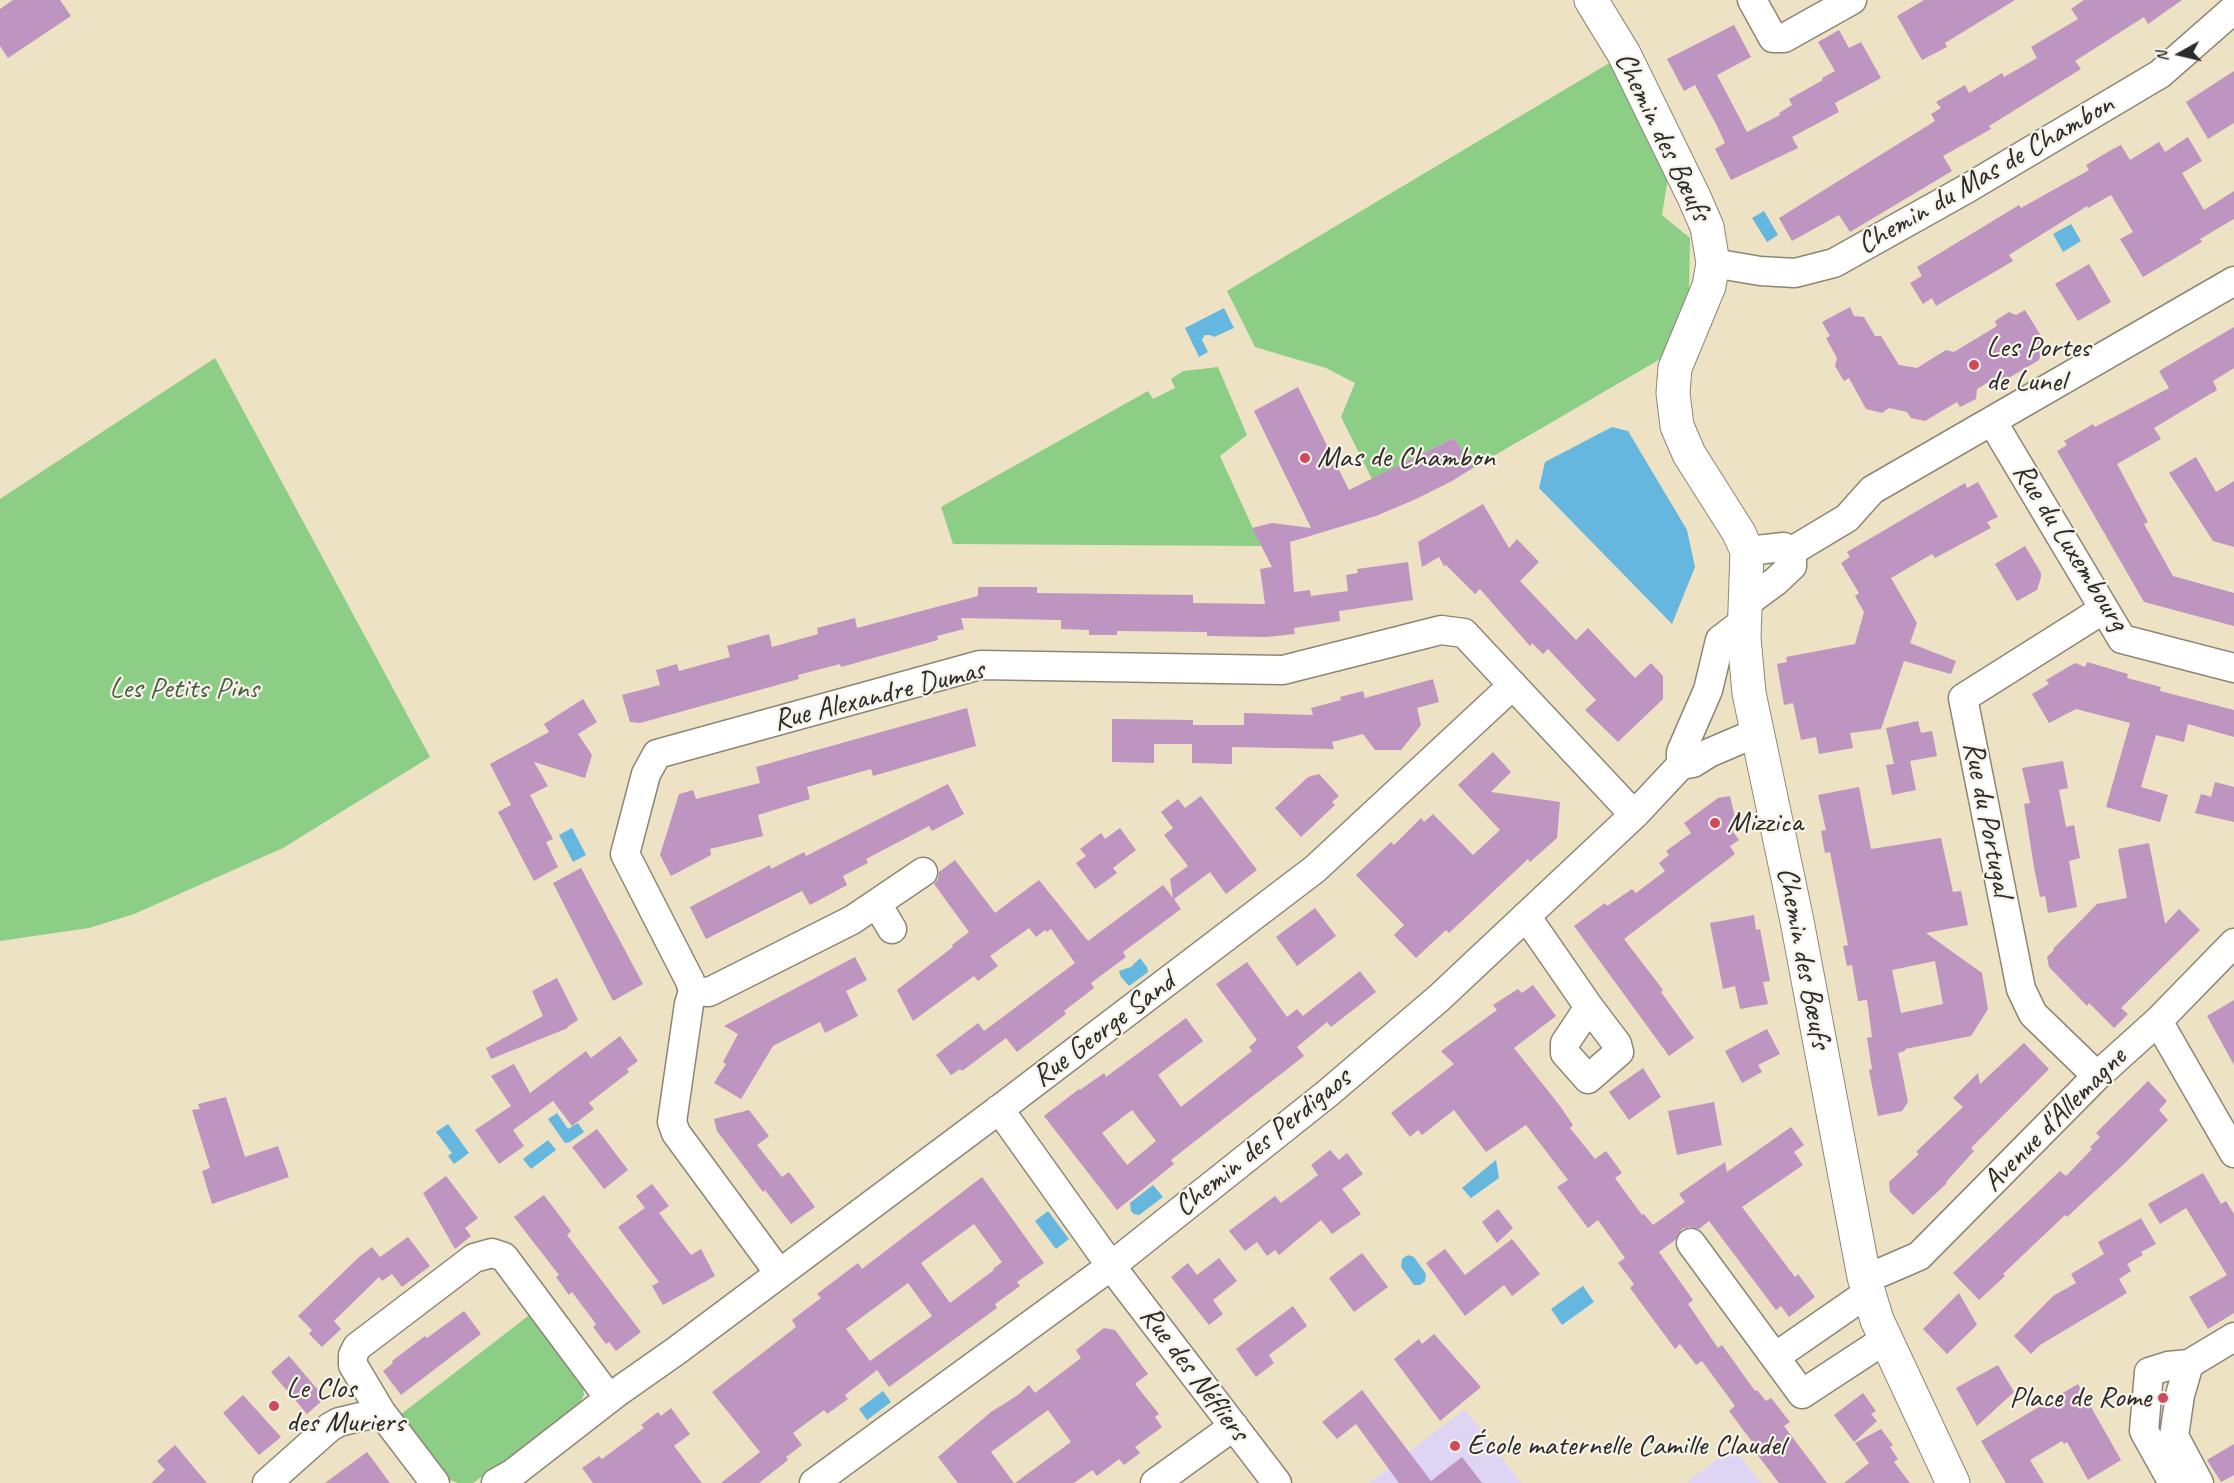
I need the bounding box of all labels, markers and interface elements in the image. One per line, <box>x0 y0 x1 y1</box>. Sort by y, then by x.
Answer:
north arrow <box>2150 24 2210 84</box>
street label: Chemin des Bœufs <box>1606 47 1718 227</box>
text: N <box>2152 50 2173 63</box>
street label: Chemin du Mas de Chambon <box>1851 87 2121 263</box>
place label: Les Portes de Lunel <box>1986 330 2090 400</box>
marker: Les Portes de Lunel <box>1967 358 1981 372</box>
place label: Mas de Chambon <box>1317 440 1495 476</box>
marker: Mas de Chambon <box>1298 451 1312 465</box>
street label: Rue du Luxembourg <box>2004 457 2136 637</box>
street label: Rue Alexandre Dumas <box>770 652 988 740</box>
park label: Les Petits Pins <box>109 671 259 707</box>
street label: Rue du Portugal <box>1954 739 2020 899</box>
place label: Mizzica <box>1727 805 1803 841</box>
marker: Mizzica <box>1708 816 1722 830</box>
street label: Chemin des Bœufs <box>1768 864 1838 1052</box>
street label: Rue George Sand <box>1026 965 1182 1095</box>
street label: Avenue d'Allemagne <box>1975 1040 2135 1200</box>
street label: Chemin des Perdigaos <box>1167 1061 1359 1225</box>
street label: Rue des Néfliers <box>1131 1299 1257 1449</box>
place label: Le Clos des Muriers <box>286 1371 405 1442</box>
place label: Place de Rome <box>2009 1380 2151 1416</box>
marker: Place de Rome <box>2156 1391 2170 1405</box>
marker: Le Clos des Muriers <box>267 1399 281 1413</box>
place label: École maternelle Camille Claudel <box>1467 1428 1785 1464</box>
marker: École maternelle Camille Claudel <box>1448 1439 1462 1453</box>

